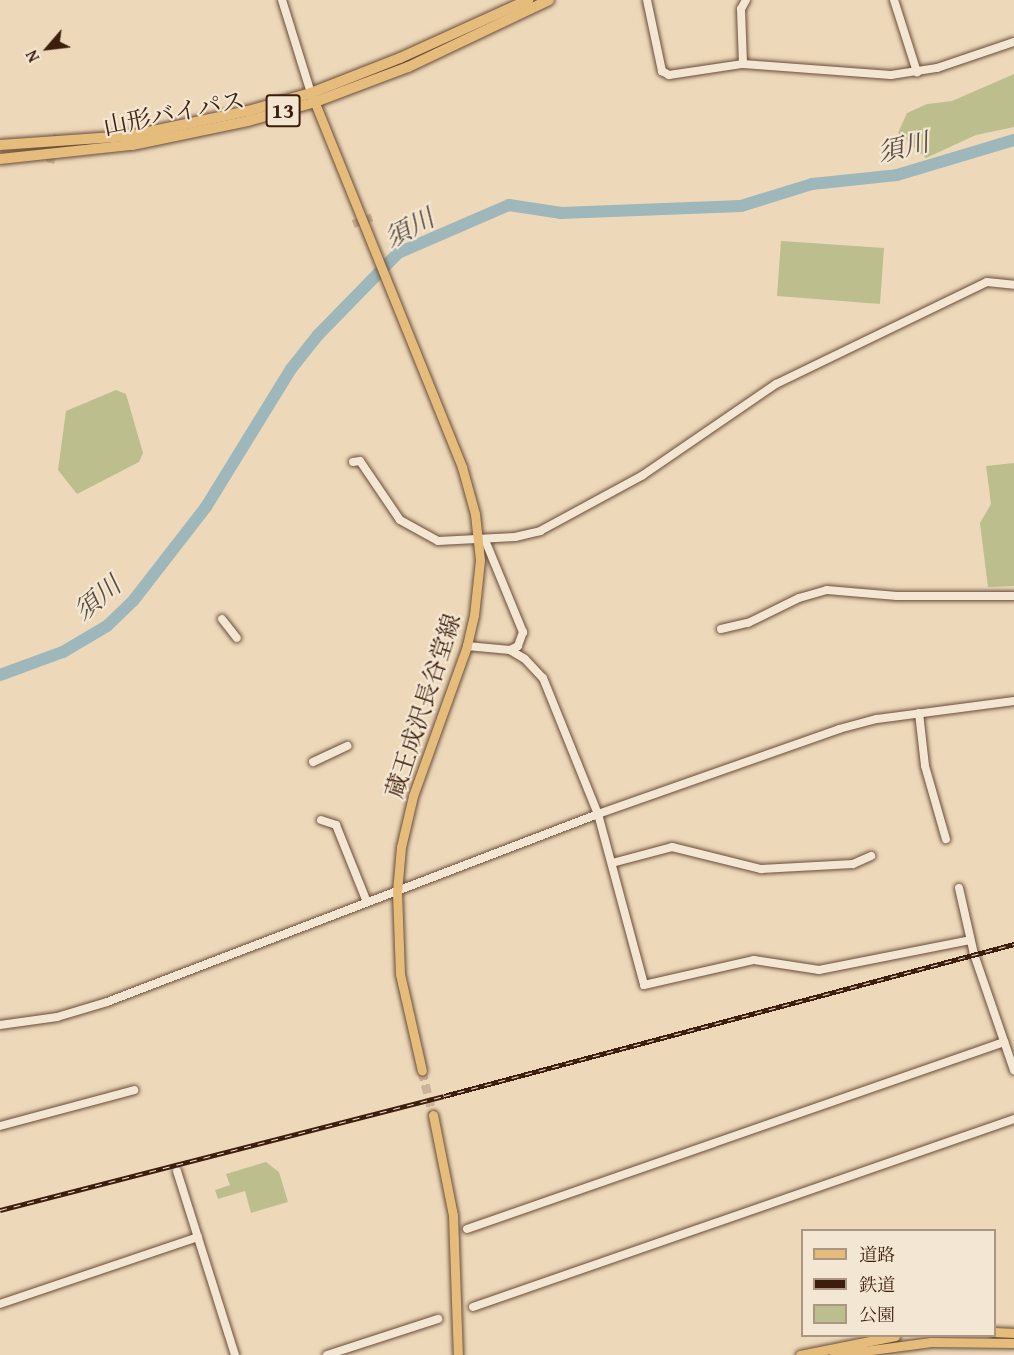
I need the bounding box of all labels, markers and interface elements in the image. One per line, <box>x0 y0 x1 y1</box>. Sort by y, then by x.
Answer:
north arrow <box>18 18 78 78</box>
text: N <box>19 46 45 67</box>
street label: 山形バイパス <box>101 85 247 141</box>
road number: 13 <box>265 92 301 130</box>
water label: 須川 <box>874 126 932 168</box>
water label: 須川 <box>379 202 439 254</box>
water label: 須川 <box>67 569 127 627</box>
street label: 蔵王成沢長谷堂線 <box>380 610 466 802</box>
legend <box>801 1229 996 1337</box>
text: 道路 <box>859 1241 895 1268</box>
text: 鉄道 <box>859 1271 895 1298</box>
text: 公園 <box>859 1301 895 1328</box>

